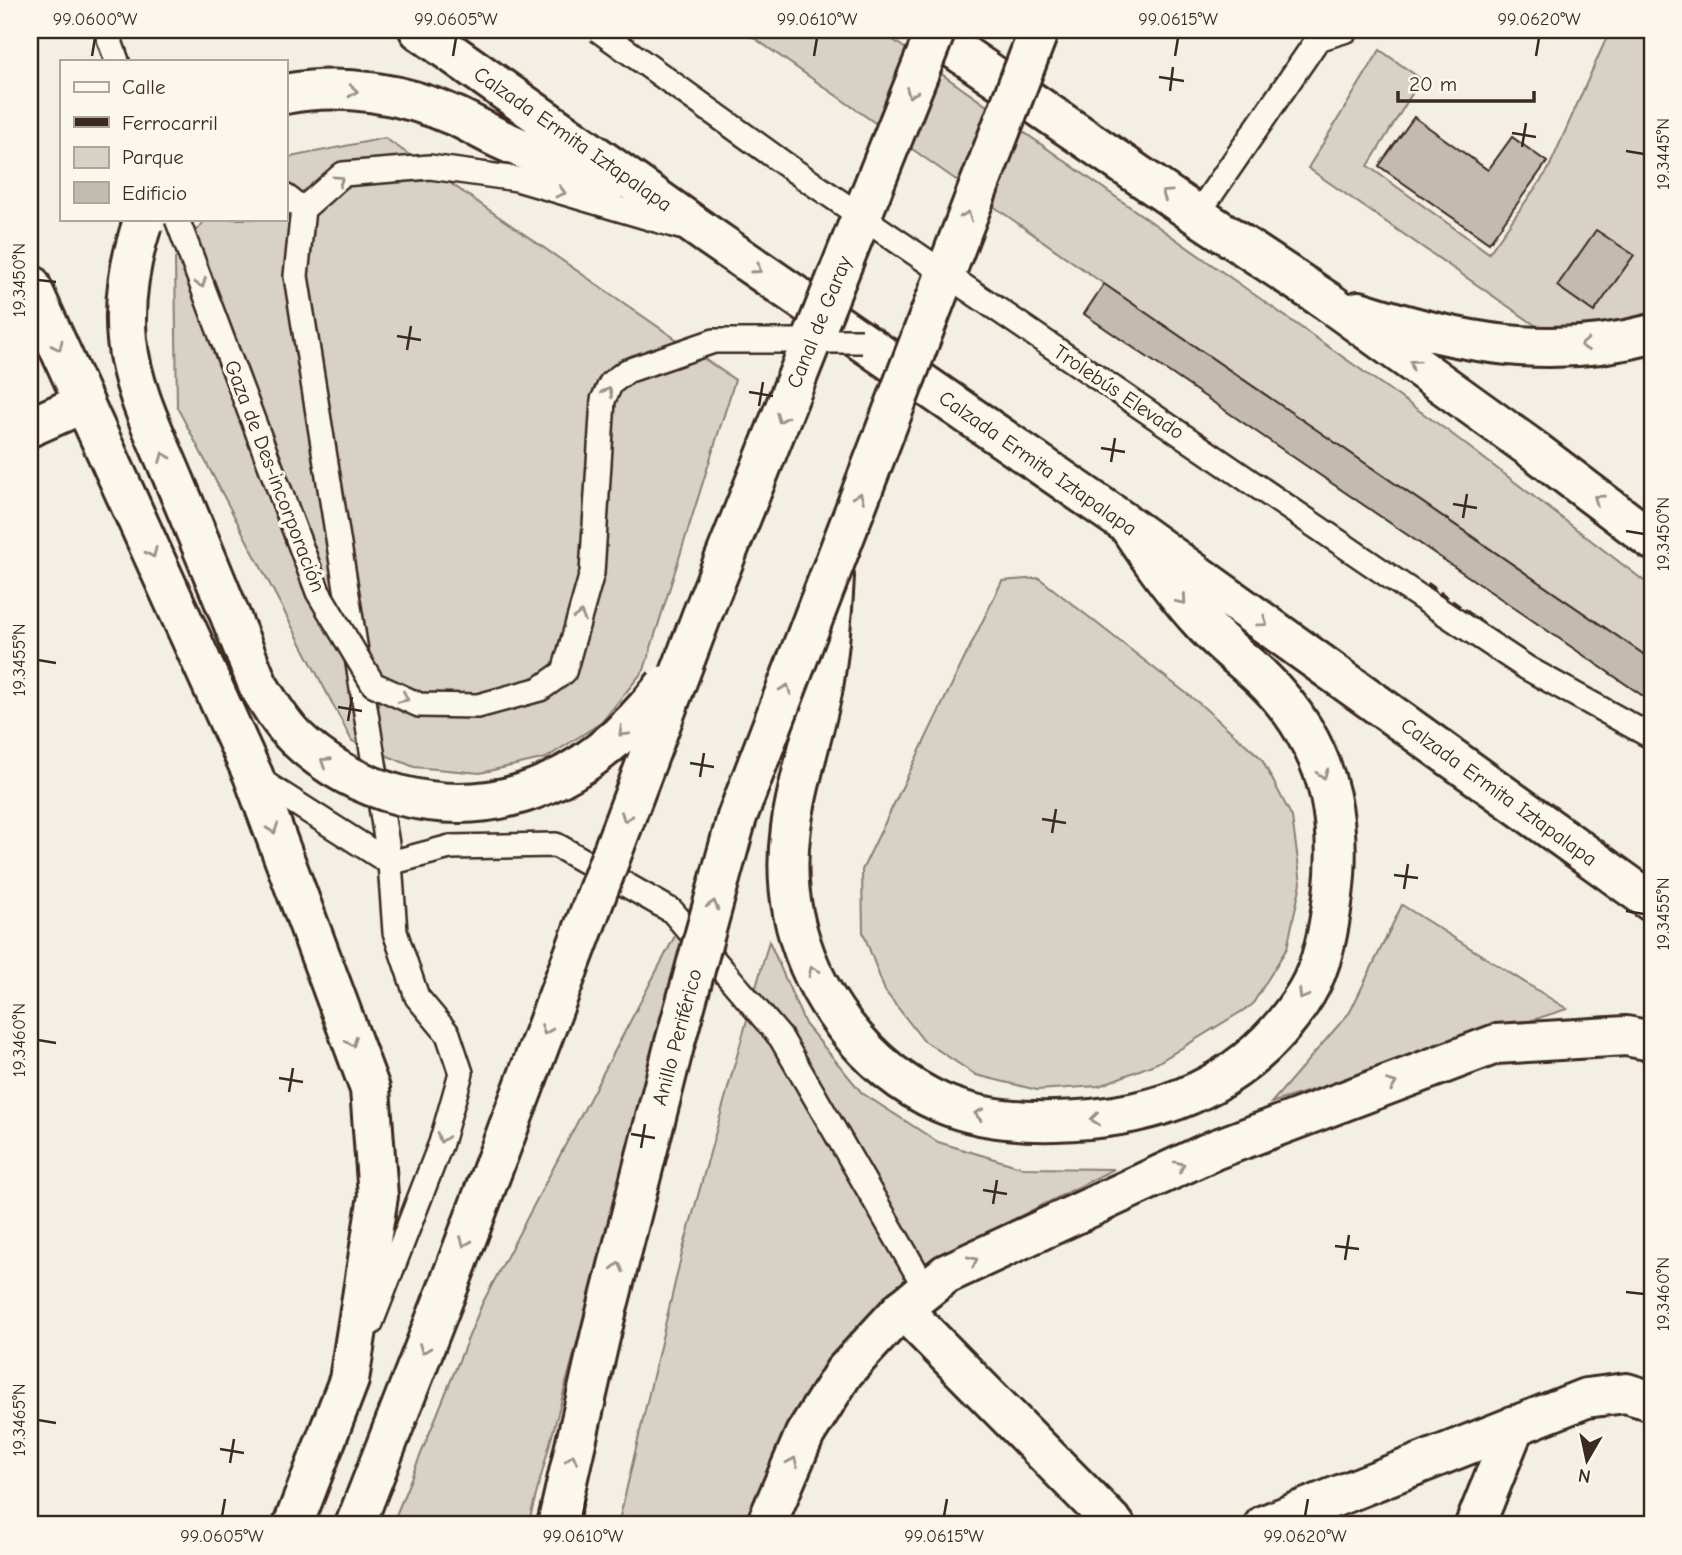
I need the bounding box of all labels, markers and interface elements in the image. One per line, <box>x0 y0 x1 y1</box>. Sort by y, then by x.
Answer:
text: 99.0600°W <box>53 9 138 30</box>
text: 99.0605°W <box>414 9 498 30</box>
text: 99.0610°W <box>777 9 858 30</box>
text: 99.0615°W <box>1138 9 1218 30</box>
text: 99.0620°W <box>1497 9 1581 30</box>
legend <box>60 60 287 220</box>
scale bar <box>1398 60 1535 104</box>
street label: Calzada Ermita Iztapalapa <box>469 61 677 217</box>
text: 20 m <box>1409 72 1457 96</box>
text: Calle <box>122 75 165 99</box>
one-way arrow <box>348 83 359 98</box>
one-way arrow <box>905 86 919 98</box>
text: Ferrocarril <box>122 111 218 135</box>
text: 19.3445°N <box>1653 118 1674 190</box>
text: Parque <box>122 145 184 169</box>
one-way arrow <box>331 176 344 189</box>
text: Edificio <box>122 181 187 205</box>
one-way arrow <box>554 183 566 198</box>
one-way arrow <box>1161 190 1174 202</box>
one-way arrow <box>959 211 973 223</box>
text: 19.3450°N <box>9 243 30 317</box>
street label: Canal de Garay <box>782 252 857 392</box>
one-way arrow <box>749 261 762 273</box>
one-way arrow <box>193 276 207 288</box>
one-way arrow <box>1579 338 1590 353</box>
one-way arrow <box>50 339 64 351</box>
street label: Trolebús Elevado <box>1049 340 1189 444</box>
street label: Gaza de Des-incorporación <box>220 357 330 595</box>
one-way arrow <box>1409 360 1422 372</box>
street label: Calzada Ermita Iztapalapa <box>934 385 1142 541</box>
one-way arrow <box>600 386 614 399</box>
one-way arrow <box>775 411 789 423</box>
one-way arrow <box>159 451 173 463</box>
one-way arrow <box>851 492 865 504</box>
one-way arrow <box>1593 494 1606 507</box>
text: 19.3450°N <box>1653 497 1674 571</box>
one-way arrow <box>144 546 158 558</box>
one-way arrow <box>1174 592 1186 605</box>
one-way arrow <box>572 610 586 622</box>
one-way arrow <box>1255 614 1268 626</box>
text: 19.3455°N <box>9 623 30 697</box>
one-way arrow <box>777 684 791 696</box>
one-way arrow <box>397 690 410 704</box>
street label: Calzada Ermita Iztapalapa <box>1396 713 1602 871</box>
one-way arrow <box>619 723 632 736</box>
one-way arrow <box>320 757 333 770</box>
one-way arrow <box>1315 768 1330 780</box>
one-way arrow <box>620 810 634 822</box>
one-way arrow <box>264 822 278 834</box>
text: 19.3455°N <box>1653 877 1674 951</box>
one-way arrow <box>705 899 719 911</box>
street label: Anillo Periférico <box>647 966 707 1108</box>
one-way arrow <box>808 966 822 978</box>
one-way arrow <box>1299 988 1312 1001</box>
text: 19.3460°N <box>9 1003 30 1077</box>
one-way arrow <box>540 1023 554 1035</box>
one-way arrow <box>344 1035 358 1048</box>
one-way arrow <box>1386 1078 1398 1092</box>
one-way arrow <box>973 1108 985 1122</box>
one-way arrow <box>1089 1111 1100 1126</box>
one-way arrow <box>436 1132 450 1144</box>
one-way arrow <box>1173 1160 1185 1174</box>
one-way arrow <box>460 1236 474 1248</box>
one-way arrow <box>966 1255 978 1269</box>
text: 19.3460°N <box>1653 1257 1674 1331</box>
one-way arrow <box>610 1261 624 1273</box>
one-way arrow <box>419 1342 433 1354</box>
text: 19.3465°N <box>9 1383 30 1457</box>
north arrow <box>1552 1426 1622 1496</box>
one-way arrow <box>564 1453 578 1465</box>
one-way arrow <box>784 1457 798 1469</box>
text: N <box>1577 1464 1592 1488</box>
text: 99.0605°W <box>180 1526 264 1547</box>
text: 99.0610°W <box>543 1526 624 1547</box>
text: 99.0615°W <box>904 1526 984 1547</box>
text: 99.0620°W <box>1263 1526 1347 1547</box>

